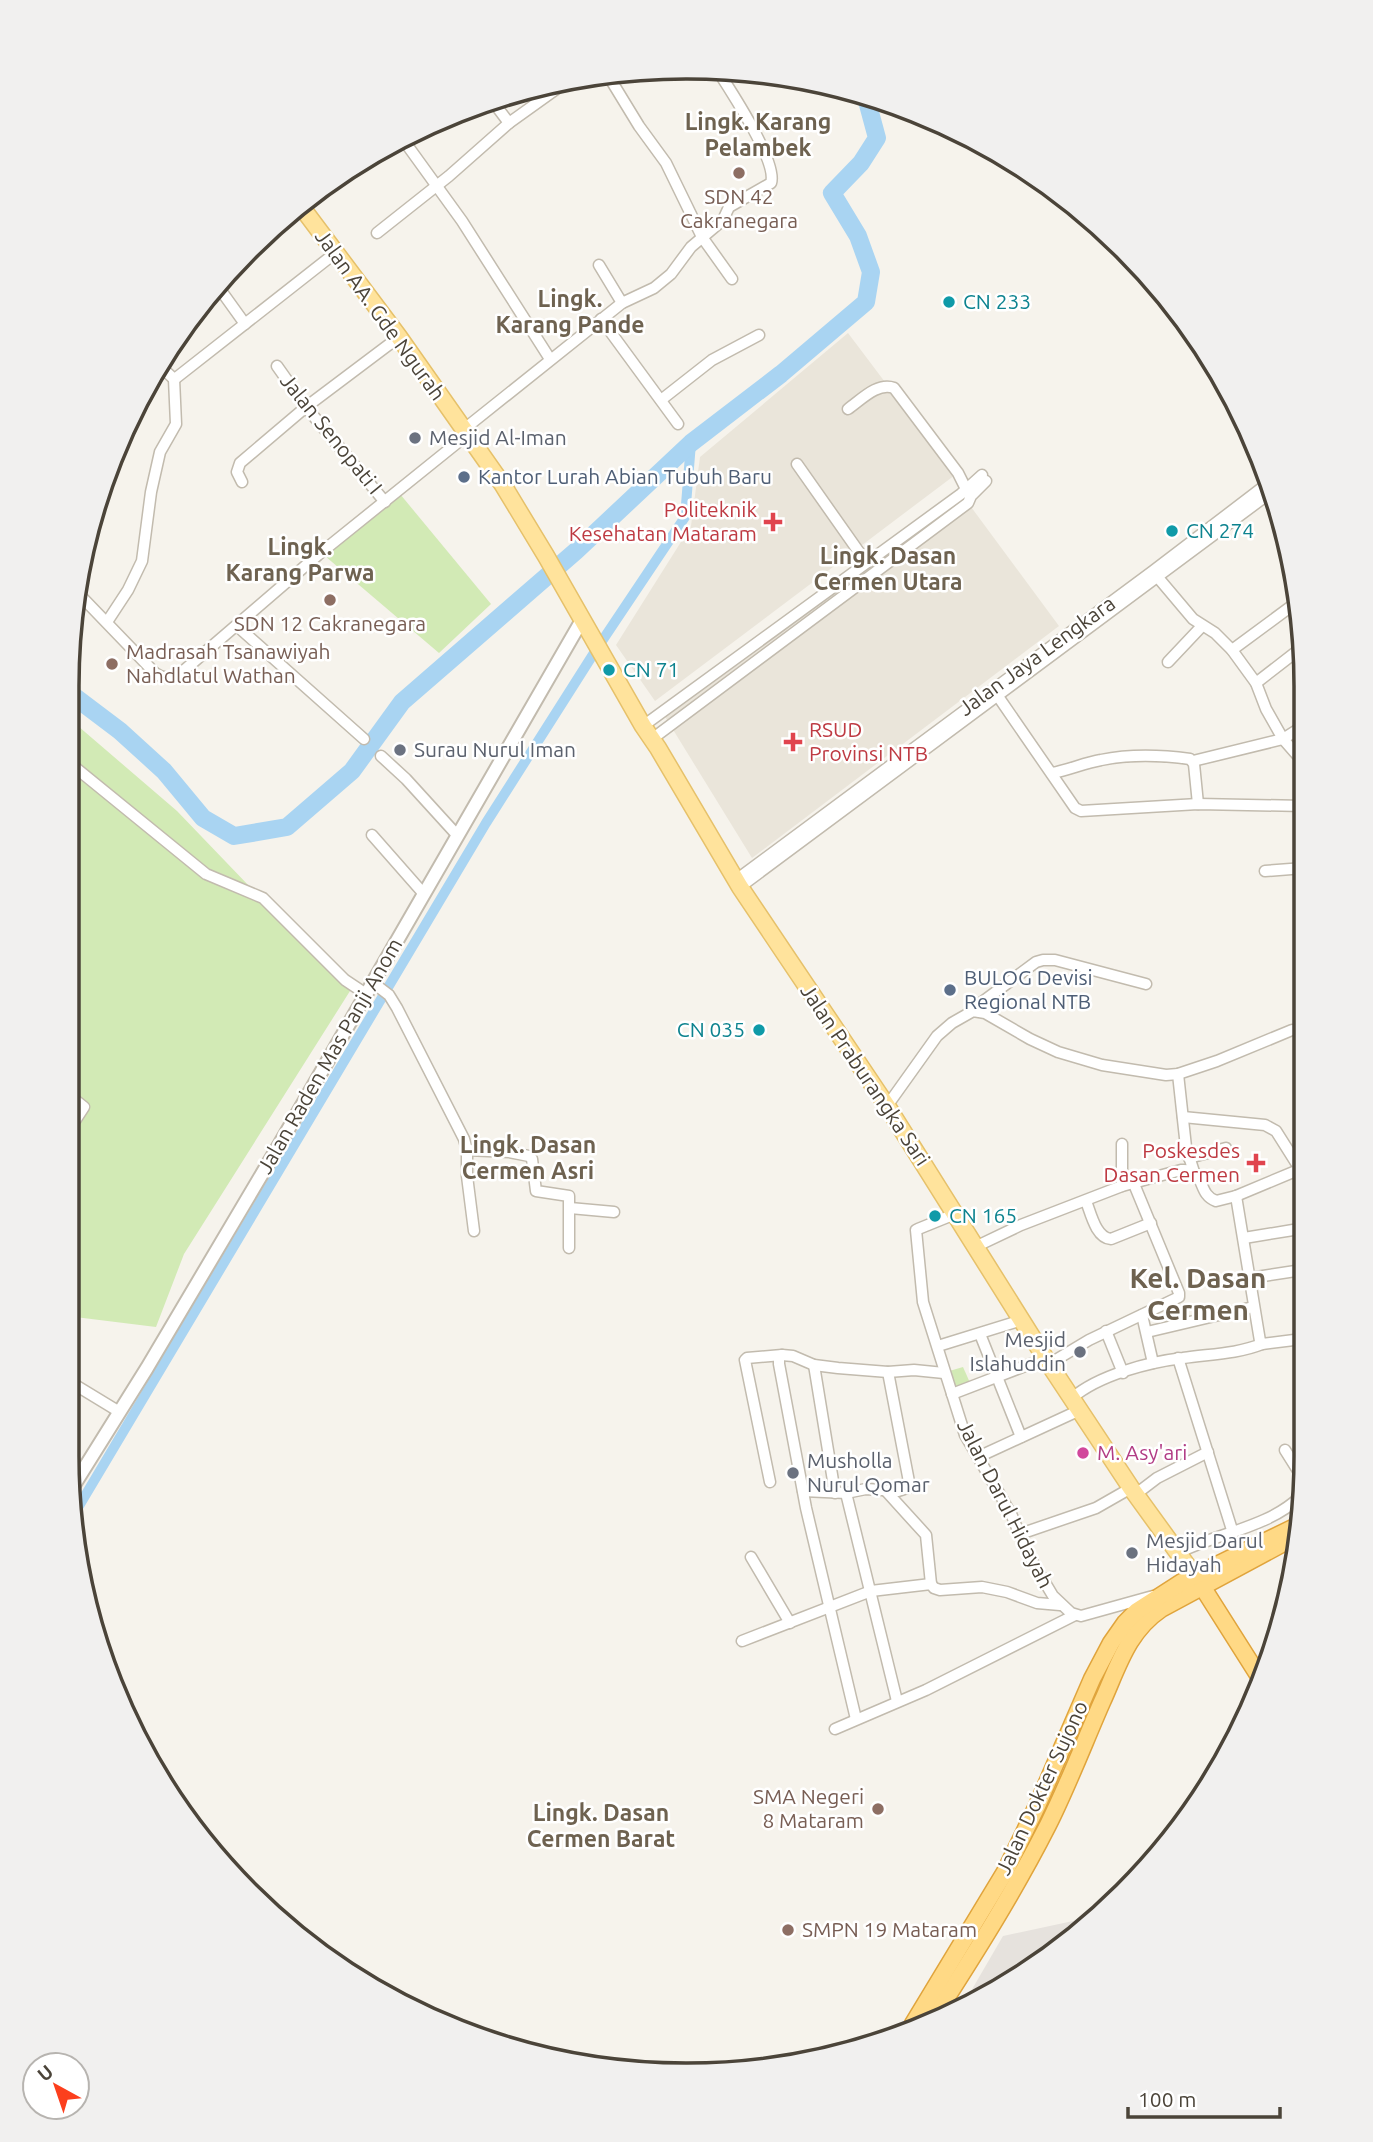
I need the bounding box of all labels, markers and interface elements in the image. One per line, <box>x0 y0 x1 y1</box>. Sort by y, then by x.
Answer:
district label: Lingk. Karang Pelambek <box>685 109 831 160</box>
marker: SDN 42 Cakranegara <box>731 165 747 181</box>
place label: SDN 42 Cakranegara <box>680 184 798 232</box>
street label: Jalan AA. Gde Ngurah <box>311 224 451 404</box>
district label: Lingk. Karang Pande <box>496 286 644 337</box>
place label: CN 233 <box>963 289 1031 313</box>
marker: CN 233 <box>941 294 957 310</box>
street label: Jalan Senopati I <box>276 368 388 498</box>
place label: Mesjid Al-Iman <box>429 425 567 449</box>
marker: Mesjid Al-Iman <box>407 430 423 446</box>
place label: Kantor Lurah Abian Tubuh Baru <box>478 464 772 488</box>
marker: Kantor Lurah Abian Tubuh Baru <box>456 469 472 485</box>
place label: Politeknik Kesehatan Mataram <box>569 497 757 545</box>
marker: Politeknik Kesehatan Mataram <box>763 512 783 532</box>
place label: CN 274 <box>1186 518 1254 542</box>
marker: CN 274 <box>1164 523 1180 539</box>
district label: Lingk. Karang Parwa <box>226 534 374 585</box>
district label: Lingk. Dasan Cermen Utara <box>813 543 963 594</box>
street label: Jalan Jaya Lengkara <box>954 590 1119 720</box>
marker: SDN 12 Cakranegara <box>322 592 338 608</box>
place label: SDN 12 Cakranegara <box>234 611 426 635</box>
place label: Madrasah Tsanawiyah Nahdlatul Wathan <box>126 639 331 687</box>
marker: Madrasah Tsanawiyah Nahdlatul Wathan <box>104 656 120 672</box>
place label: CN 71 <box>623 657 679 681</box>
marker: CN 71 <box>601 662 617 678</box>
place label: RSUD Provinsi NTB <box>809 717 928 765</box>
marker: RSUD Provinsi NTB <box>783 732 803 752</box>
place label: Surau Nurul Iman <box>414 737 576 761</box>
marker: Surau Nurul Iman <box>392 742 408 758</box>
street label: Jalan Raden Mas Panji Anom <box>252 933 407 1178</box>
place label: BULOG Devisi Regional NTB <box>964 965 1093 1013</box>
street label: Jalan Praburangka Sari <box>796 979 936 1170</box>
marker: BULOG Devisi Regional NTB <box>942 982 958 998</box>
place label: CN 035 <box>677 1017 745 1041</box>
marker: CN 035 <box>751 1022 767 1038</box>
district label: Lingk. Dasan Cermen Asri <box>460 1132 596 1183</box>
place label: Poskesdes Dasan Cermen <box>1104 1138 1240 1186</box>
marker: Poskesdes Dasan Cermen <box>1246 1153 1266 1173</box>
place label: CN 165 <box>949 1203 1017 1227</box>
marker: CN 165 <box>927 1208 943 1224</box>
district label: Kel. Dasan Cermen <box>1130 1262 1266 1325</box>
place label: Mesjid Islahuddin <box>970 1327 1066 1375</box>
marker: Mesjid Islahuddin <box>1072 1344 1088 1360</box>
street label: Jalan Darul Hidayah <box>953 1415 1059 1592</box>
place label: M. Asy'ari <box>1097 1440 1187 1464</box>
marker: M. Asy'ari <box>1075 1445 1091 1461</box>
place label: Musholla Nurul Qomar <box>807 1448 930 1496</box>
marker: Musholla Nurul Qomar <box>785 1465 801 1481</box>
place label: Mesjid Darul Hidayah <box>1146 1528 1263 1576</box>
marker: Mesjid Darul Hidayah <box>1124 1545 1140 1561</box>
street label: Jalan Dokter Sujono <box>990 1697 1092 1878</box>
place label: SMA Negeri 8 Mataram <box>753 1784 864 1832</box>
district label: Lingk. Dasan Cermen Barat <box>527 1800 675 1851</box>
marker: SMA Negeri 8 Mataram <box>870 1801 886 1817</box>
place label: SMPN 19 Mataram <box>802 1917 977 1941</box>
marker: SMPN 19 Mataram <box>780 1922 796 1938</box>
north arrow <box>21 2051 91 2121</box>
text: U <box>33 2060 57 2086</box>
scale bar <box>1128 2076 1280 2120</box>
text: 100 m <box>1138 2087 1196 2111</box>

